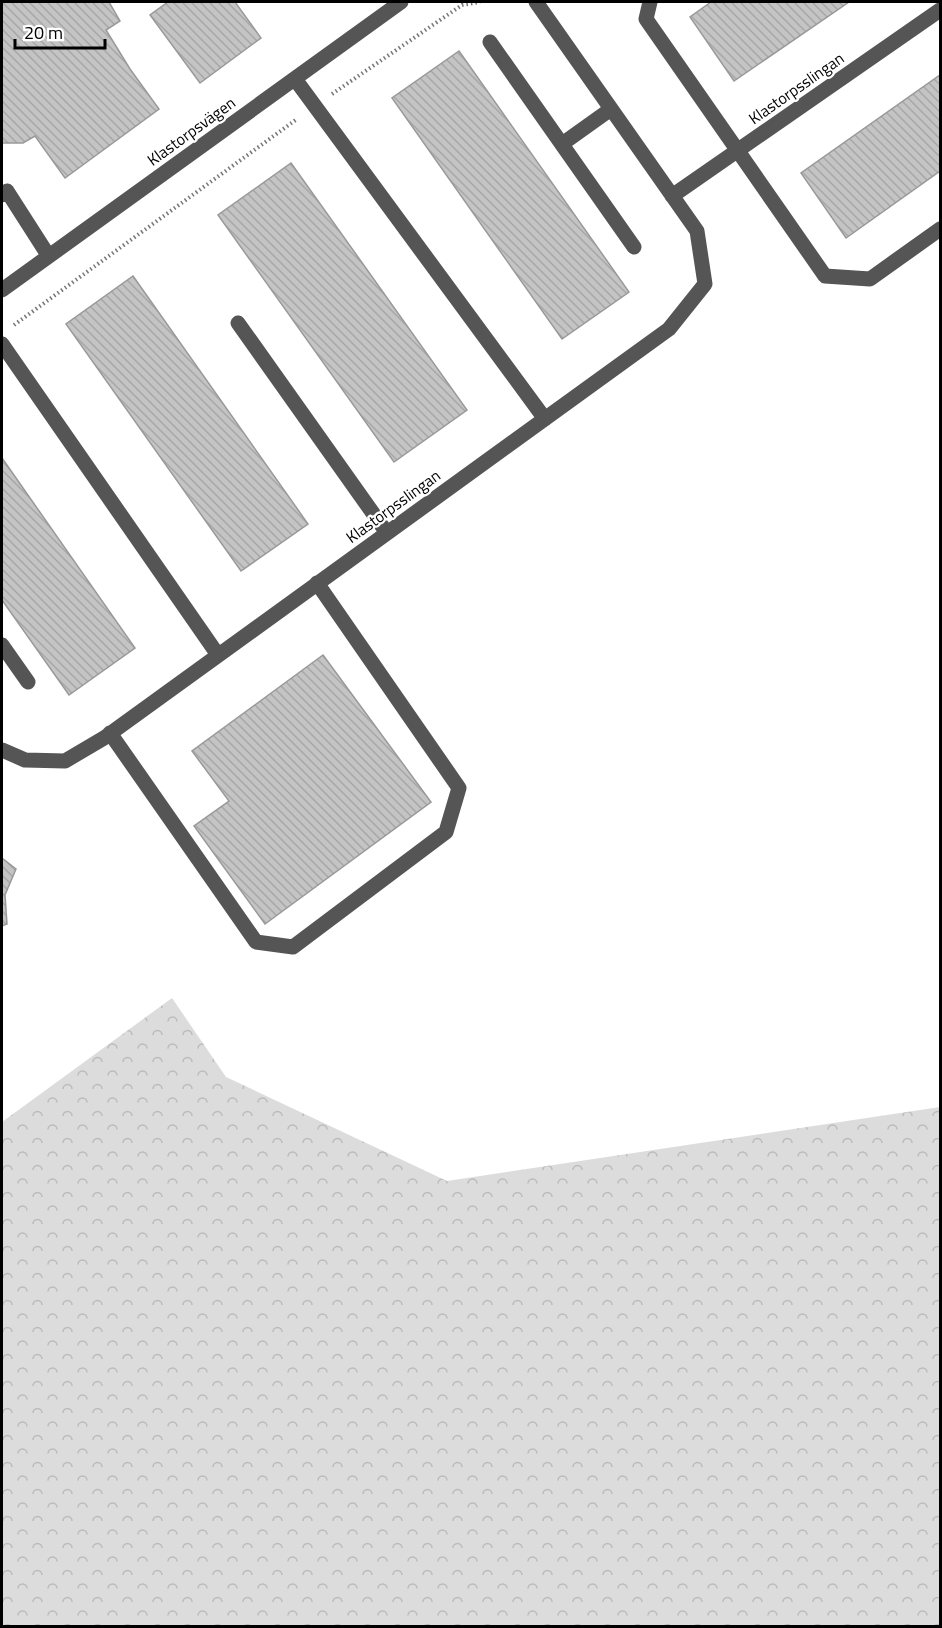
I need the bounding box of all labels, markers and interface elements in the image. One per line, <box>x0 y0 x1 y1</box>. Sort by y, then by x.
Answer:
scale bar <box>15 12 105 50</box>
text: 20 m <box>24 19 63 46</box>
street label: Klastorpsslingan <box>743 46 849 130</box>
street label: Klastorpsvägen <box>142 91 240 171</box>
street label: Klastorpsslingan <box>341 463 445 549</box>

